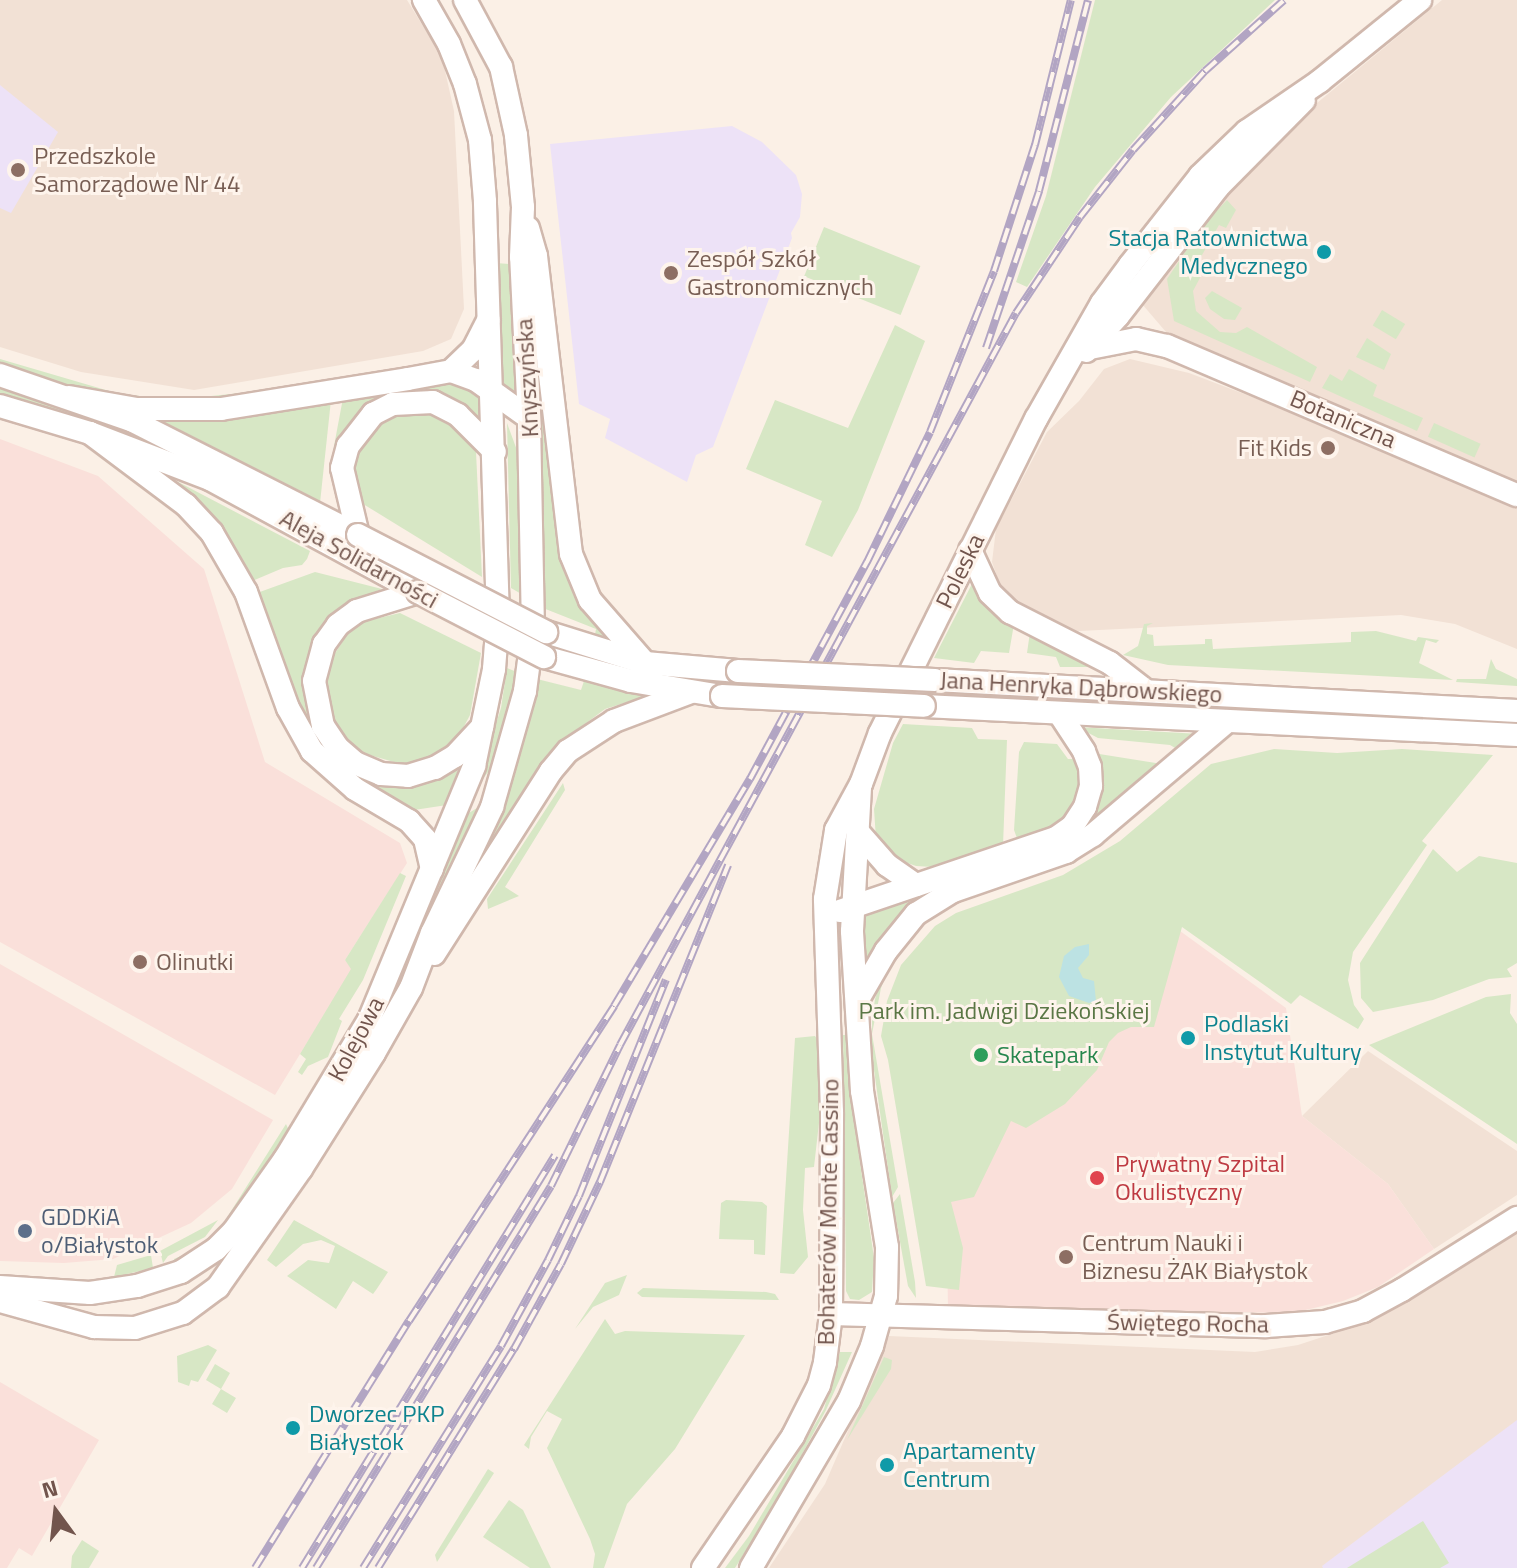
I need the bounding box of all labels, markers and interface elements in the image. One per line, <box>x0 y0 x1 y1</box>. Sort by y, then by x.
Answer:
place label: Przedszkole Samorządowe Nr 44 <box>34 142 240 198</box>
marker: Przedszkole Samorządowe Nr 44 <box>9 161 27 179</box>
place label: Stacja Ratownictwa Medycznego <box>1108 224 1308 280</box>
marker: Stacja Ratownictwa Medycznego <box>1315 243 1333 261</box>
place label: Zespół Szkół Gastronomicznych <box>687 245 874 301</box>
marker: Zespół Szkół Gastronomicznych <box>662 264 680 282</box>
street label: Knyszyńska <box>510 318 544 438</box>
street label: Botaniczna <box>1286 384 1400 454</box>
place label: Fit Kids <box>1238 434 1312 462</box>
marker: Fit Kids <box>1319 439 1337 457</box>
street label: Aleja Solidarności <box>275 504 443 614</box>
street label: Poleska <box>930 529 990 613</box>
street label: Jana Henryka Dąbrowskiego <box>939 665 1223 709</box>
place label: Olinutki <box>156 948 233 976</box>
marker: Olinutki <box>131 953 149 971</box>
street label: Kolejowa <box>322 992 390 1086</box>
park label: Park im. Jadwigi Dziekońskiej <box>859 997 1149 1025</box>
place label: Podlaski Instytut Kultury <box>1204 1010 1362 1066</box>
marker: Podlaski Instytut Kultury <box>1179 1029 1197 1047</box>
place label: Skatepark <box>997 1041 1098 1069</box>
marker: Skatepark <box>972 1046 990 1064</box>
street label: Bohaterów Monte Cassino <box>811 1078 845 1346</box>
place label: Prywatny Szpital Okulistyczny <box>1115 1150 1285 1206</box>
marker: Prywatny Szpital Okulistyczny <box>1086 1167 1108 1189</box>
place label: GDDKiA o/Białystok <box>41 1203 158 1259</box>
marker: GDDKiA o/Białystok <box>16 1222 34 1240</box>
place label: Centrum Nauki i Biznesu ŻAK Białystok <box>1082 1229 1308 1285</box>
marker: Centrum Nauki i Biznesu ŻAK Białystok <box>1057 1248 1075 1266</box>
street label: Świętego Rocha <box>1107 1307 1269 1339</box>
place label: Dworzec PKP Białystok <box>309 1400 444 1456</box>
marker: Dworzec PKP Białystok <box>284 1419 302 1437</box>
place label: Apartamenty Centrum <box>903 1437 1036 1493</box>
marker: Apartamenty Centrum <box>878 1456 896 1474</box>
text: N <box>38 1470 62 1507</box>
north arrow <box>16 1472 96 1552</box>

